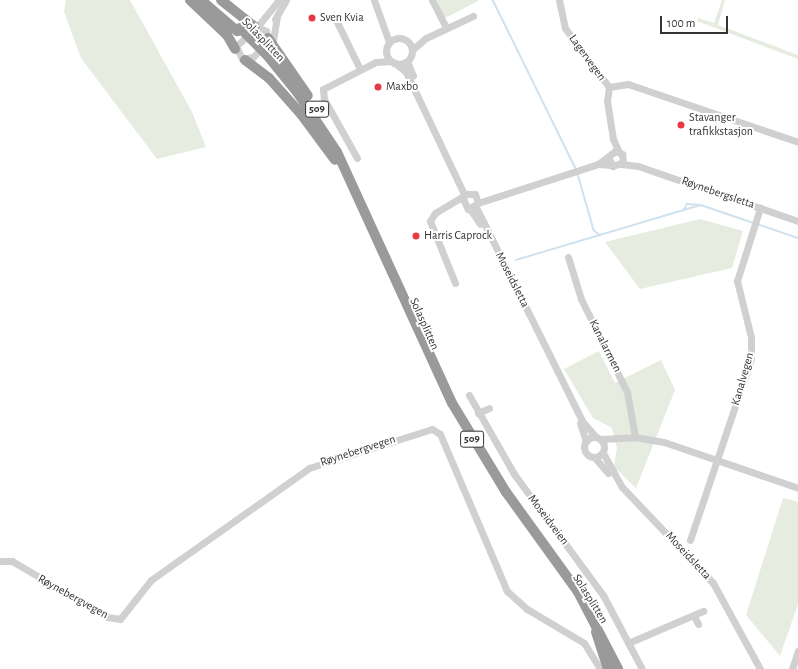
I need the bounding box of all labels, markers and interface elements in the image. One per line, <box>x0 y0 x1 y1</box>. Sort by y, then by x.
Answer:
scale bar <box>662 8 730 34</box>
place label: Sven Kvia <box>320 11 364 25</box>
marker: Sven Kvia <box>307 13 317 23</box>
street label: Solasplitten <box>239 15 287 65</box>
text: 100 m <box>667 17 695 29</box>
street label: Lagervegen <box>565 32 609 84</box>
place label: Maxbo <box>386 80 418 94</box>
marker: Maxbo <box>373 82 383 92</box>
road number: 509 <box>305 100 329 118</box>
place label: Stavanger trafikkstasjon <box>689 111 753 139</box>
marker: Stavanger trafikkstasjon <box>676 120 686 130</box>
street label: Røynebergsletta <box>680 174 756 212</box>
place label: Harris Caprock <box>424 229 492 243</box>
marker: Harris Caprock <box>411 231 421 241</box>
street label: Moseidsletta <box>492 250 532 310</box>
street label: Solasplitten <box>406 296 442 352</box>
street label: Kanalarmen <box>586 317 624 375</box>
street label: Kanalvegen <box>729 351 757 407</box>
road number: 509 <box>460 430 484 448</box>
street label: Røynebergvegen <box>319 432 397 470</box>
street label: Moseidveien <box>524 492 572 548</box>
street label: Moseidsletta <box>662 529 714 583</box>
street label: Røynebergvegen <box>35 572 111 622</box>
street label: Solasplitten <box>569 572 611 626</box>

